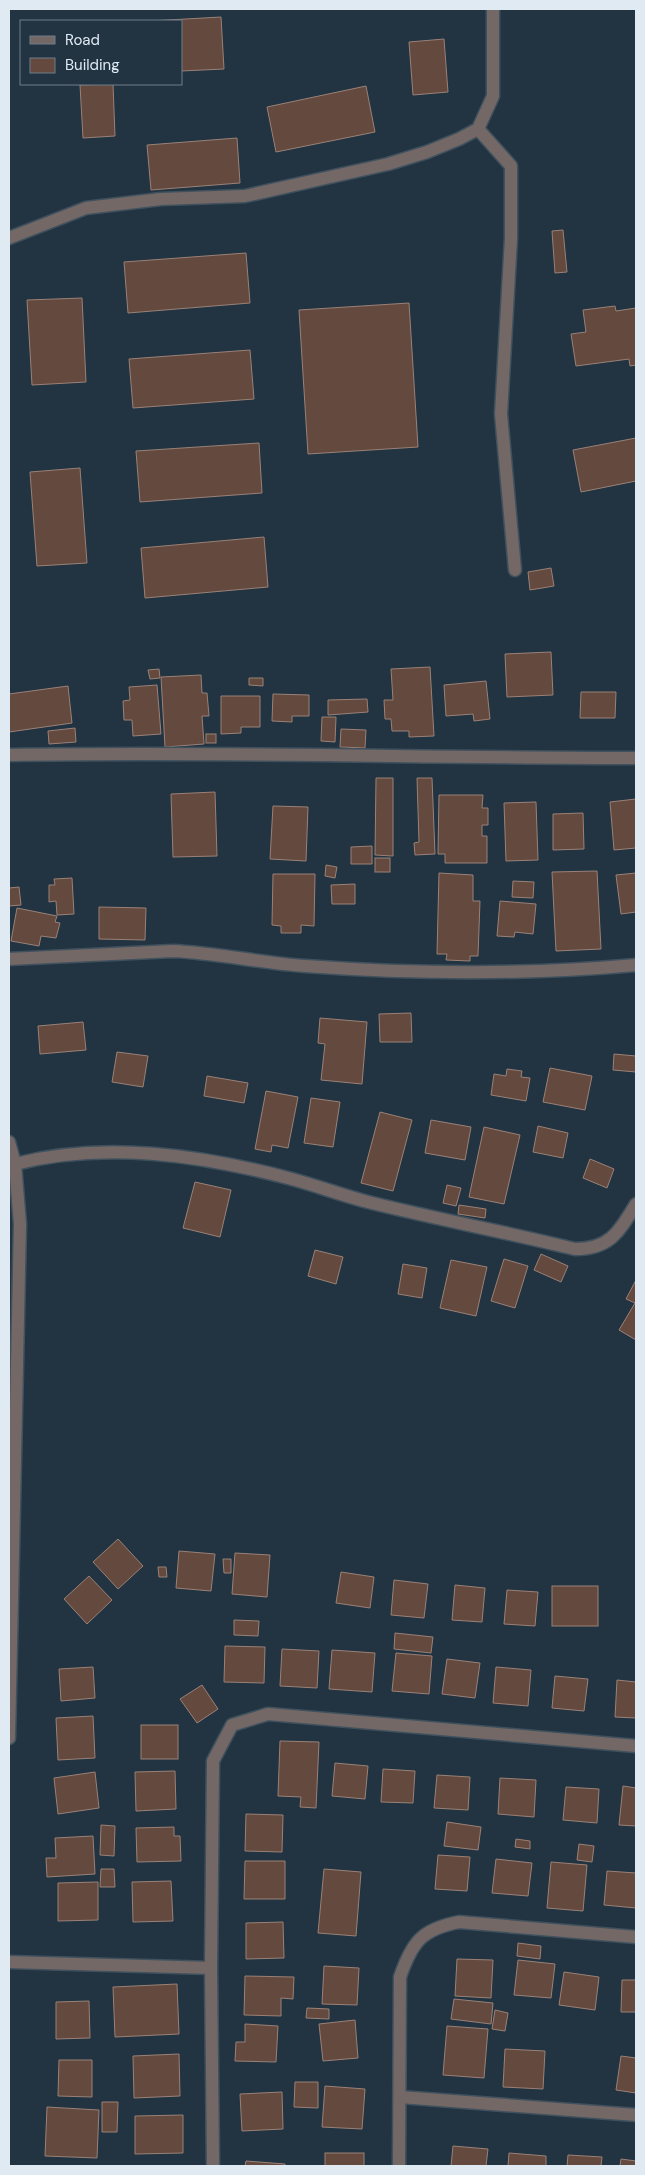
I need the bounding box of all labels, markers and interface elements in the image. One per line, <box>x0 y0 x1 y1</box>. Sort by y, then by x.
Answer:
legend <box>20 20 182 85</box>
text: Road <box>65 30 100 50</box>
text: Building <box>65 55 120 75</box>

